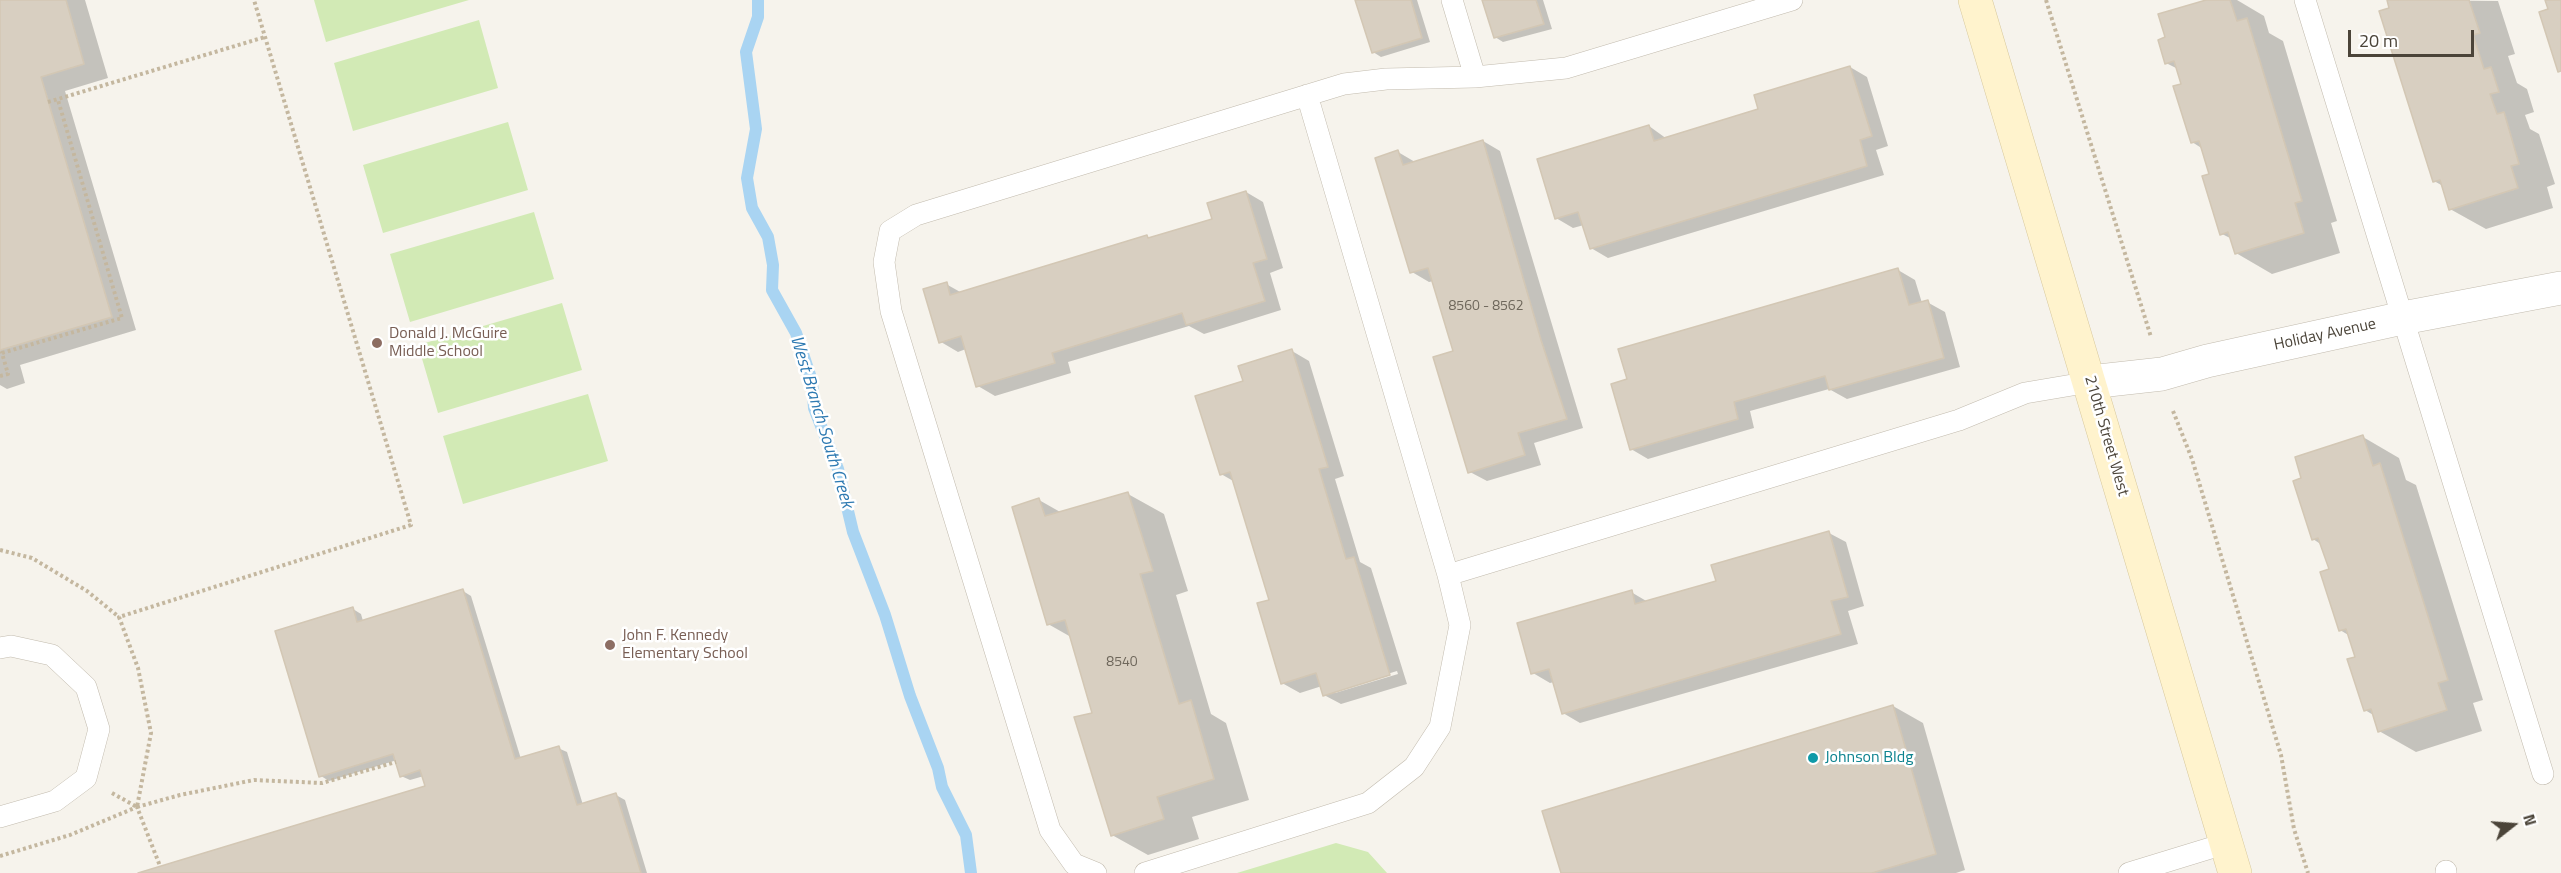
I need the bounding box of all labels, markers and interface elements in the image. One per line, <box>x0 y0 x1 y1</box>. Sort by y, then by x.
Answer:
scale bar <box>2351 18 2477 56</box>
text: 20 m <box>2359 27 2398 54</box>
house number: 8560 - 8562 <box>1448 299 1524 315</box>
street label: Holiday Avenue <box>2272 315 2378 355</box>
place label: Donald J. McGuire Middle School <box>389 324 507 362</box>
water label: West Branch South Creek <box>785 333 857 511</box>
marker: Donald J. McGuire Middle School <box>370 336 384 350</box>
street label: 210th Street West <box>2080 374 2132 498</box>
place label: John F. Kennedy Elementary School <box>622 626 748 664</box>
marker: John F. Kennedy Elementary School <box>603 638 617 652</box>
house number: 8540 <box>1106 655 1138 671</box>
place label: Johnson Bldg <box>1825 748 1913 768</box>
marker: Johnson Bldg <box>1806 751 1820 765</box>
north arrow <box>2483 795 2543 855</box>
text: N <box>2517 811 2543 829</box>

